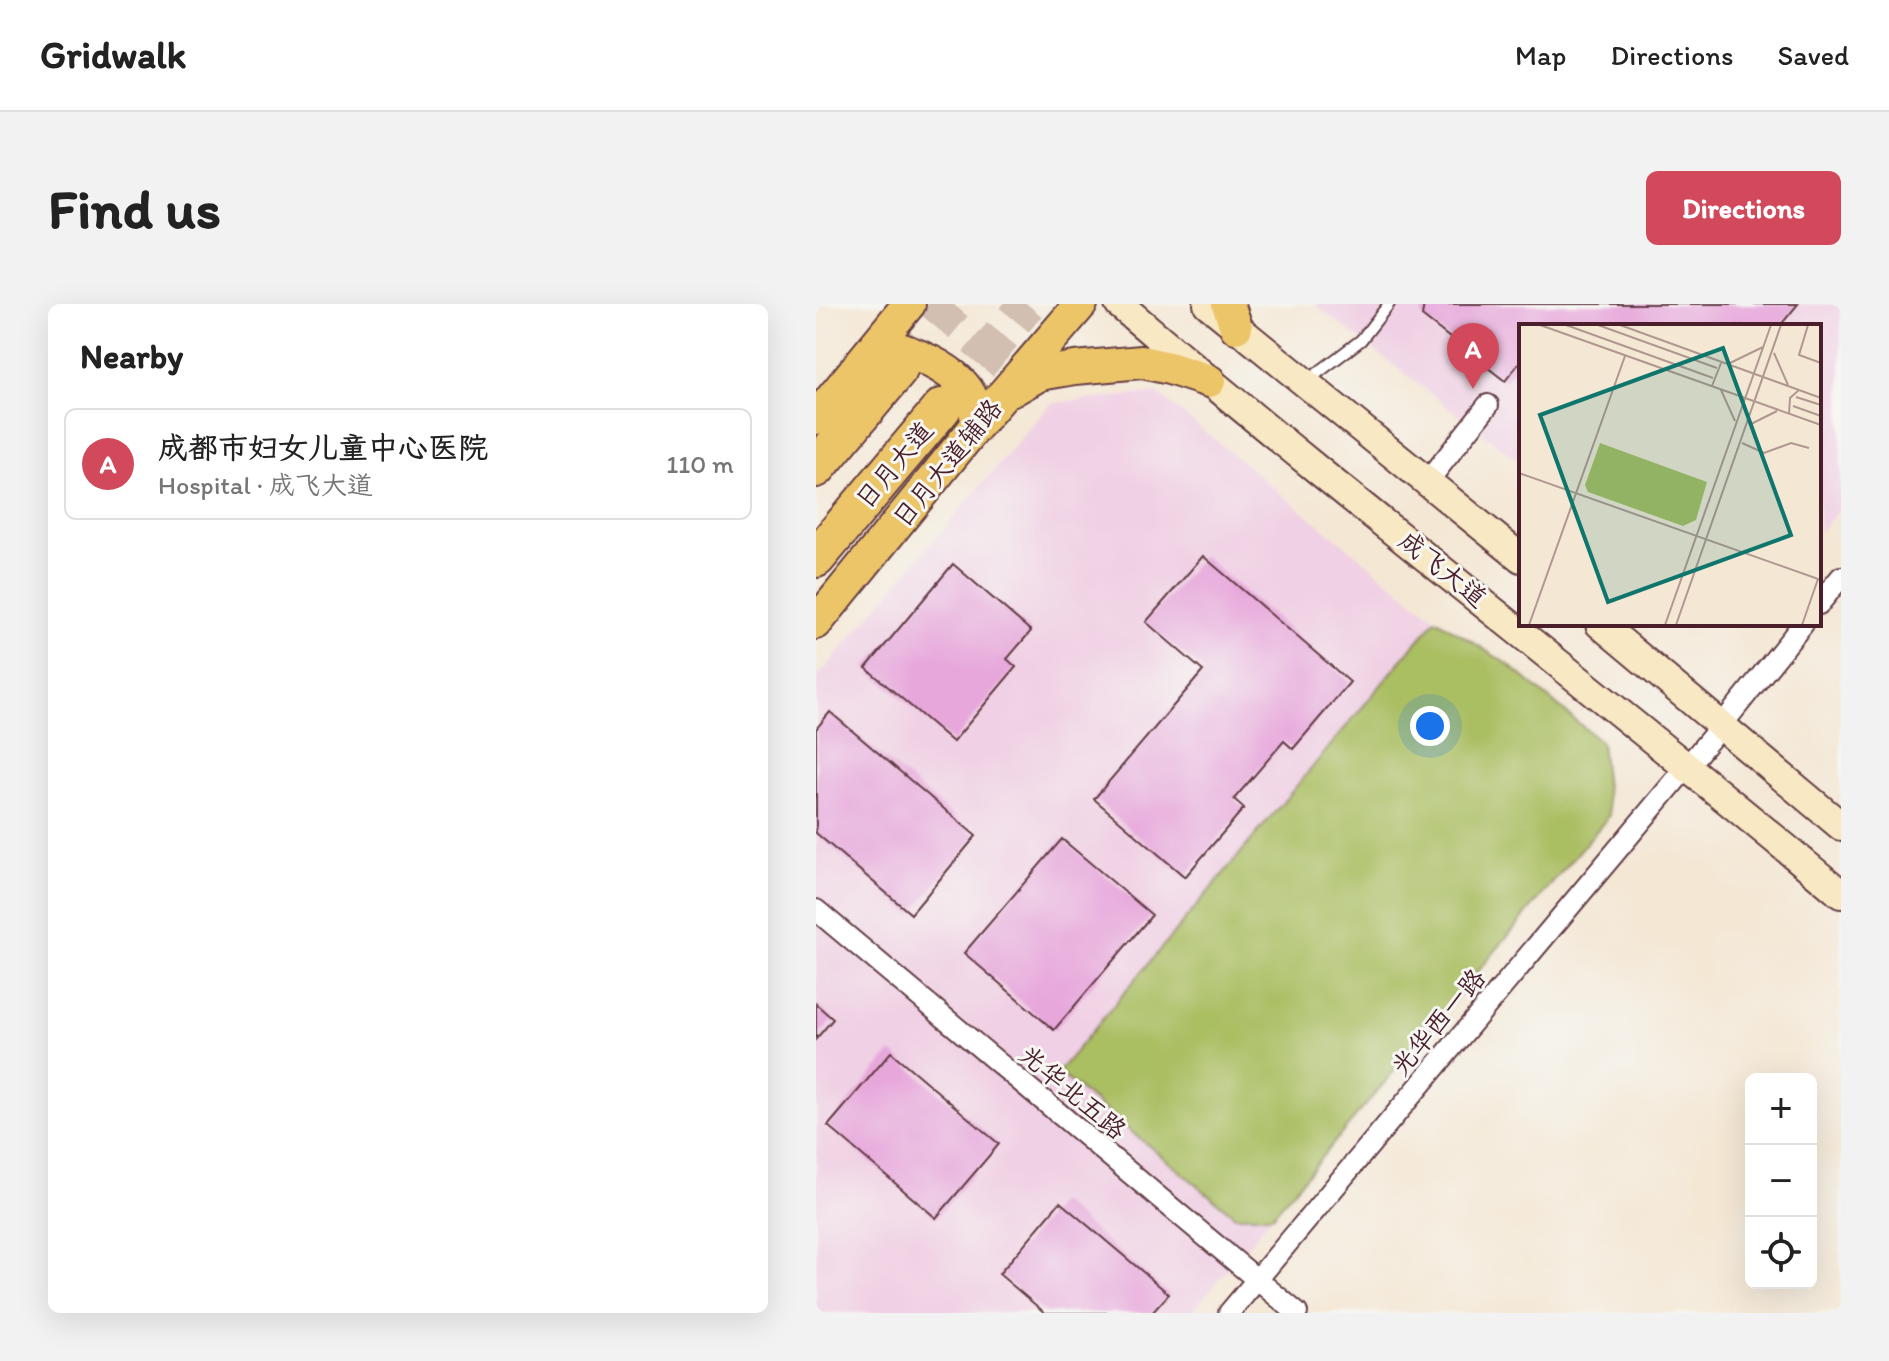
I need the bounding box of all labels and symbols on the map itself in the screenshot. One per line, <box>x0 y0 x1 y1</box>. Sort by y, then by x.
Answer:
pin: A <box>1447 323 1499 389</box>
inset map <box>1519 324 1821 626</box>
street label: 日月大道辅路 <box>886 393 1008 533</box>
street label: 日月大道 <box>849 415 939 515</box>
street label: 成飞大道 <box>1393 524 1493 614</box>
your location <box>1410 706 1450 746</box>
street label: 光华西一路 <box>1384 962 1492 1082</box>
street label: 光华北五路 <box>1013 1038 1133 1146</box>

